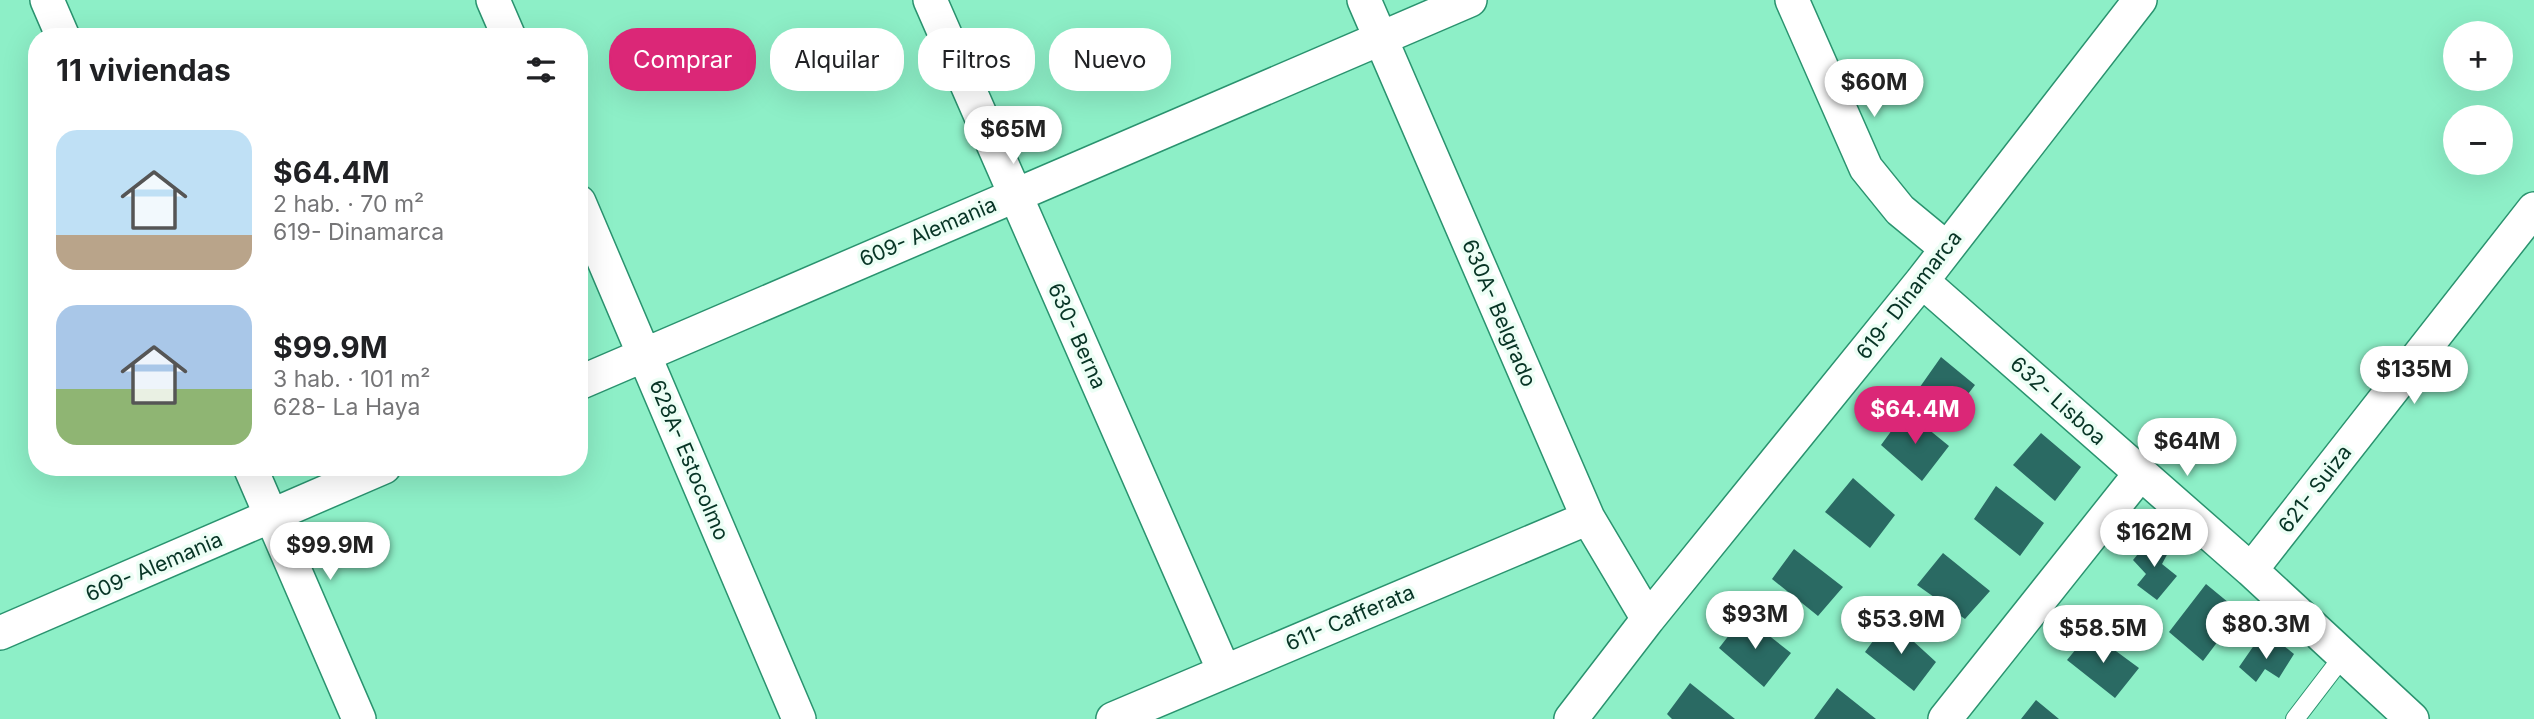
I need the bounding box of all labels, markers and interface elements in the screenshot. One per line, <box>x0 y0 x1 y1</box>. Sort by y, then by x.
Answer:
map controls <box>2443 21 2513 175</box>
button: + <box>2443 21 2513 91</box>
chip: Comprar <box>609 28 756 91</box>
chip: Alquilar <box>770 28 904 91</box>
chip: Filtros <box>918 28 1035 91</box>
chip: Nuevo <box>1049 28 1171 91</box>
icon: filters <box>522 51 560 89</box>
text: 11 viviendas <box>56 52 231 88</box>
pin: $60M <box>1833 60 1915 119</box>
text: $60M <box>1841 68 1907 96</box>
button: − <box>2443 105 2513 175</box>
pin: $65M <box>972 106 1054 166</box>
text: $65M <box>980 115 1046 143</box>
text: $64.4M <box>273 154 390 190</box>
icon: home <box>112 158 196 242</box>
text: 2 hab. · 70 m² <box>273 190 424 218</box>
street label: 609- Alemania <box>856 191 1000 272</box>
text: 619- Dinamarca <box>273 218 444 246</box>
street label: 619- Dinamarca <box>1851 225 1967 364</box>
street label: 630A- Belgrado <box>1457 235 1542 390</box>
street label: 630- Berna <box>1043 279 1112 393</box>
text: $99.9M <box>273 329 388 365</box>
icon: home <box>112 333 196 417</box>
pin: $135M <box>2365 346 2463 406</box>
street label: 632- Lisboa <box>2005 351 2111 450</box>
text: $135M <box>2376 355 2452 383</box>
text: 3 hab. · 101 m² <box>273 365 430 393</box>
street label: 628A- Estocolmo <box>644 376 735 544</box>
pin: $64.4M <box>1858 386 1972 446</box>
text: 628- La Haya <box>273 393 420 421</box>
text: $64.4M <box>1870 395 1960 423</box>
pin: $64M <box>2146 419 2228 478</box>
text: $64M <box>2154 427 2220 455</box>
street label: 621- Suiza <box>2273 440 2357 537</box>
pin: $162M <box>2105 510 2203 569</box>
text: $162M <box>2116 518 2192 546</box>
pin: $99.9M <box>273 522 387 582</box>
street label: 609- Alemania <box>82 526 226 607</box>
text: $99.9M <box>286 531 374 559</box>
street label: 611- Cafferata <box>1282 579 1418 656</box>
pin: $93M <box>1714 592 1796 651</box>
pin: $53.9M <box>1844 596 1958 656</box>
text: $93M <box>1722 600 1788 628</box>
pin: $80.3M <box>2209 602 2323 661</box>
text: $53.9M <box>1857 605 1945 633</box>
pin: $58.5M <box>2046 606 2160 665</box>
text: $80.3M <box>2222 610 2310 638</box>
text: $58.5M <box>2059 614 2147 642</box>

